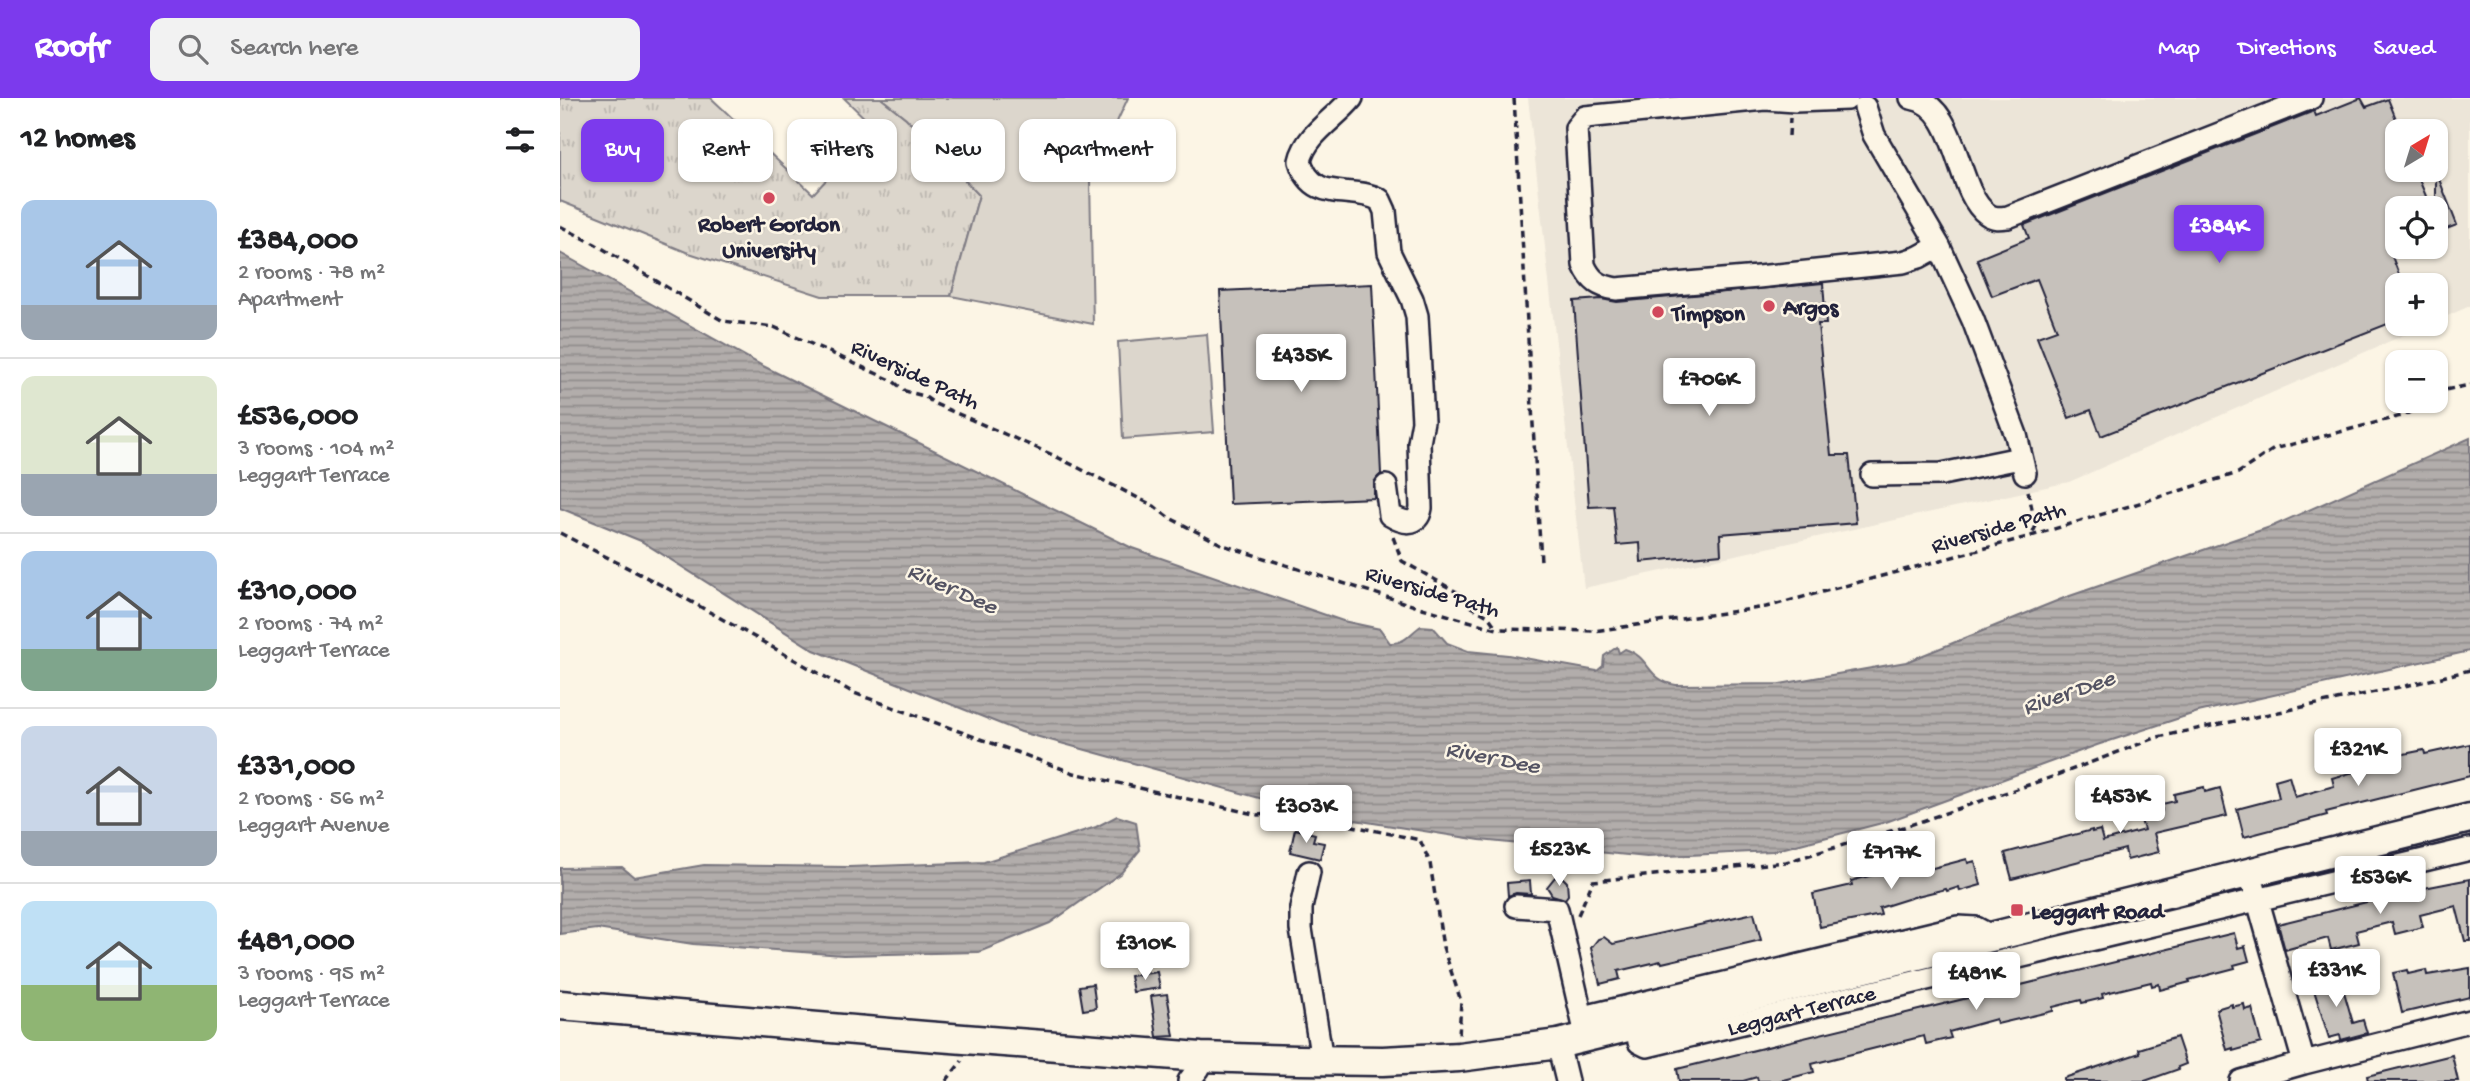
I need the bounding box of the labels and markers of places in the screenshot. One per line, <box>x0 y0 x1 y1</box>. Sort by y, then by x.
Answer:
marker: Robert Gordon University <box>761 190 777 206</box>
pin: £384K <box>2170 206 2268 265</box>
place label: Robert Gordon University <box>697 213 841 266</box>
place label: Argos <box>1782 296 1840 323</box>
marker: Argos <box>1761 298 1777 314</box>
place label: Timpson <box>1670 302 1746 329</box>
marker: Timpson <box>1650 304 1666 320</box>
pin: £435K <box>1252 334 1350 394</box>
pin: £706K <box>1660 358 1758 418</box>
pin: £321K <box>2309 728 2407 788</box>
pin: £453K <box>2071 776 2169 835</box>
pin: £303K <box>1257 786 1355 845</box>
pin: £523K <box>1510 828 1608 888</box>
pin: £717K <box>1842 832 1940 891</box>
pin: £536K <box>2331 856 2429 916</box>
place label: Leggart Road <box>2031 900 2166 927</box>
marker: Leggart Road <box>2009 902 2025 918</box>
pin: £310K <box>1096 922 1194 982</box>
pin: £331K <box>2287 950 2385 1009</box>
pin: £481K <box>1927 953 2025 1012</box>

